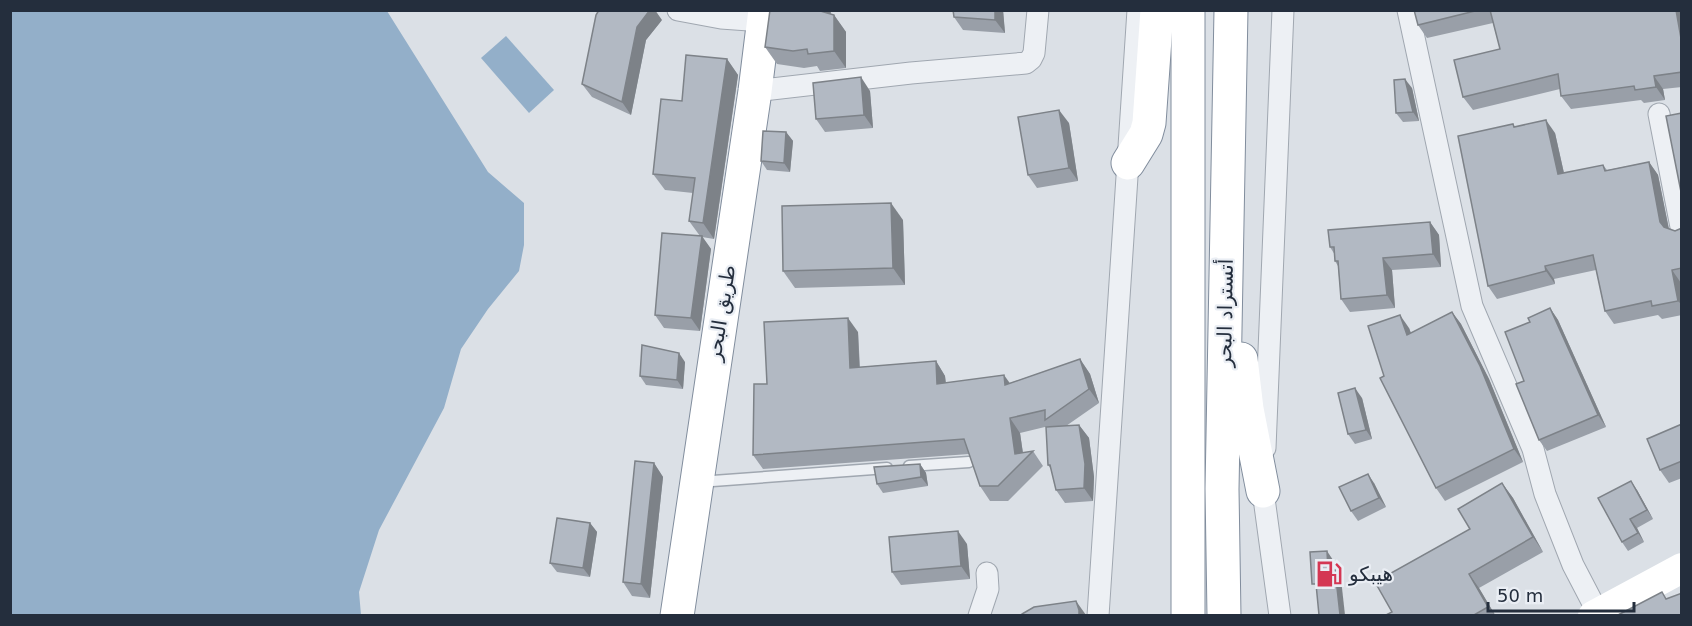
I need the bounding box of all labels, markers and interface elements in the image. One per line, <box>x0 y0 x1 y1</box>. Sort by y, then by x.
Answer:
street label: أتستراد البحر <box>1211 259 1238 368</box>
street label: طريق البحر <box>701 263 740 364</box>
fuel station icon: هيبكو <box>1314 559 1344 589</box>
place label: هيبكو <box>1348 562 1393 586</box>
scale bar <box>1488 575 1634 613</box>
text: 50 m <box>1497 585 1543 606</box>

